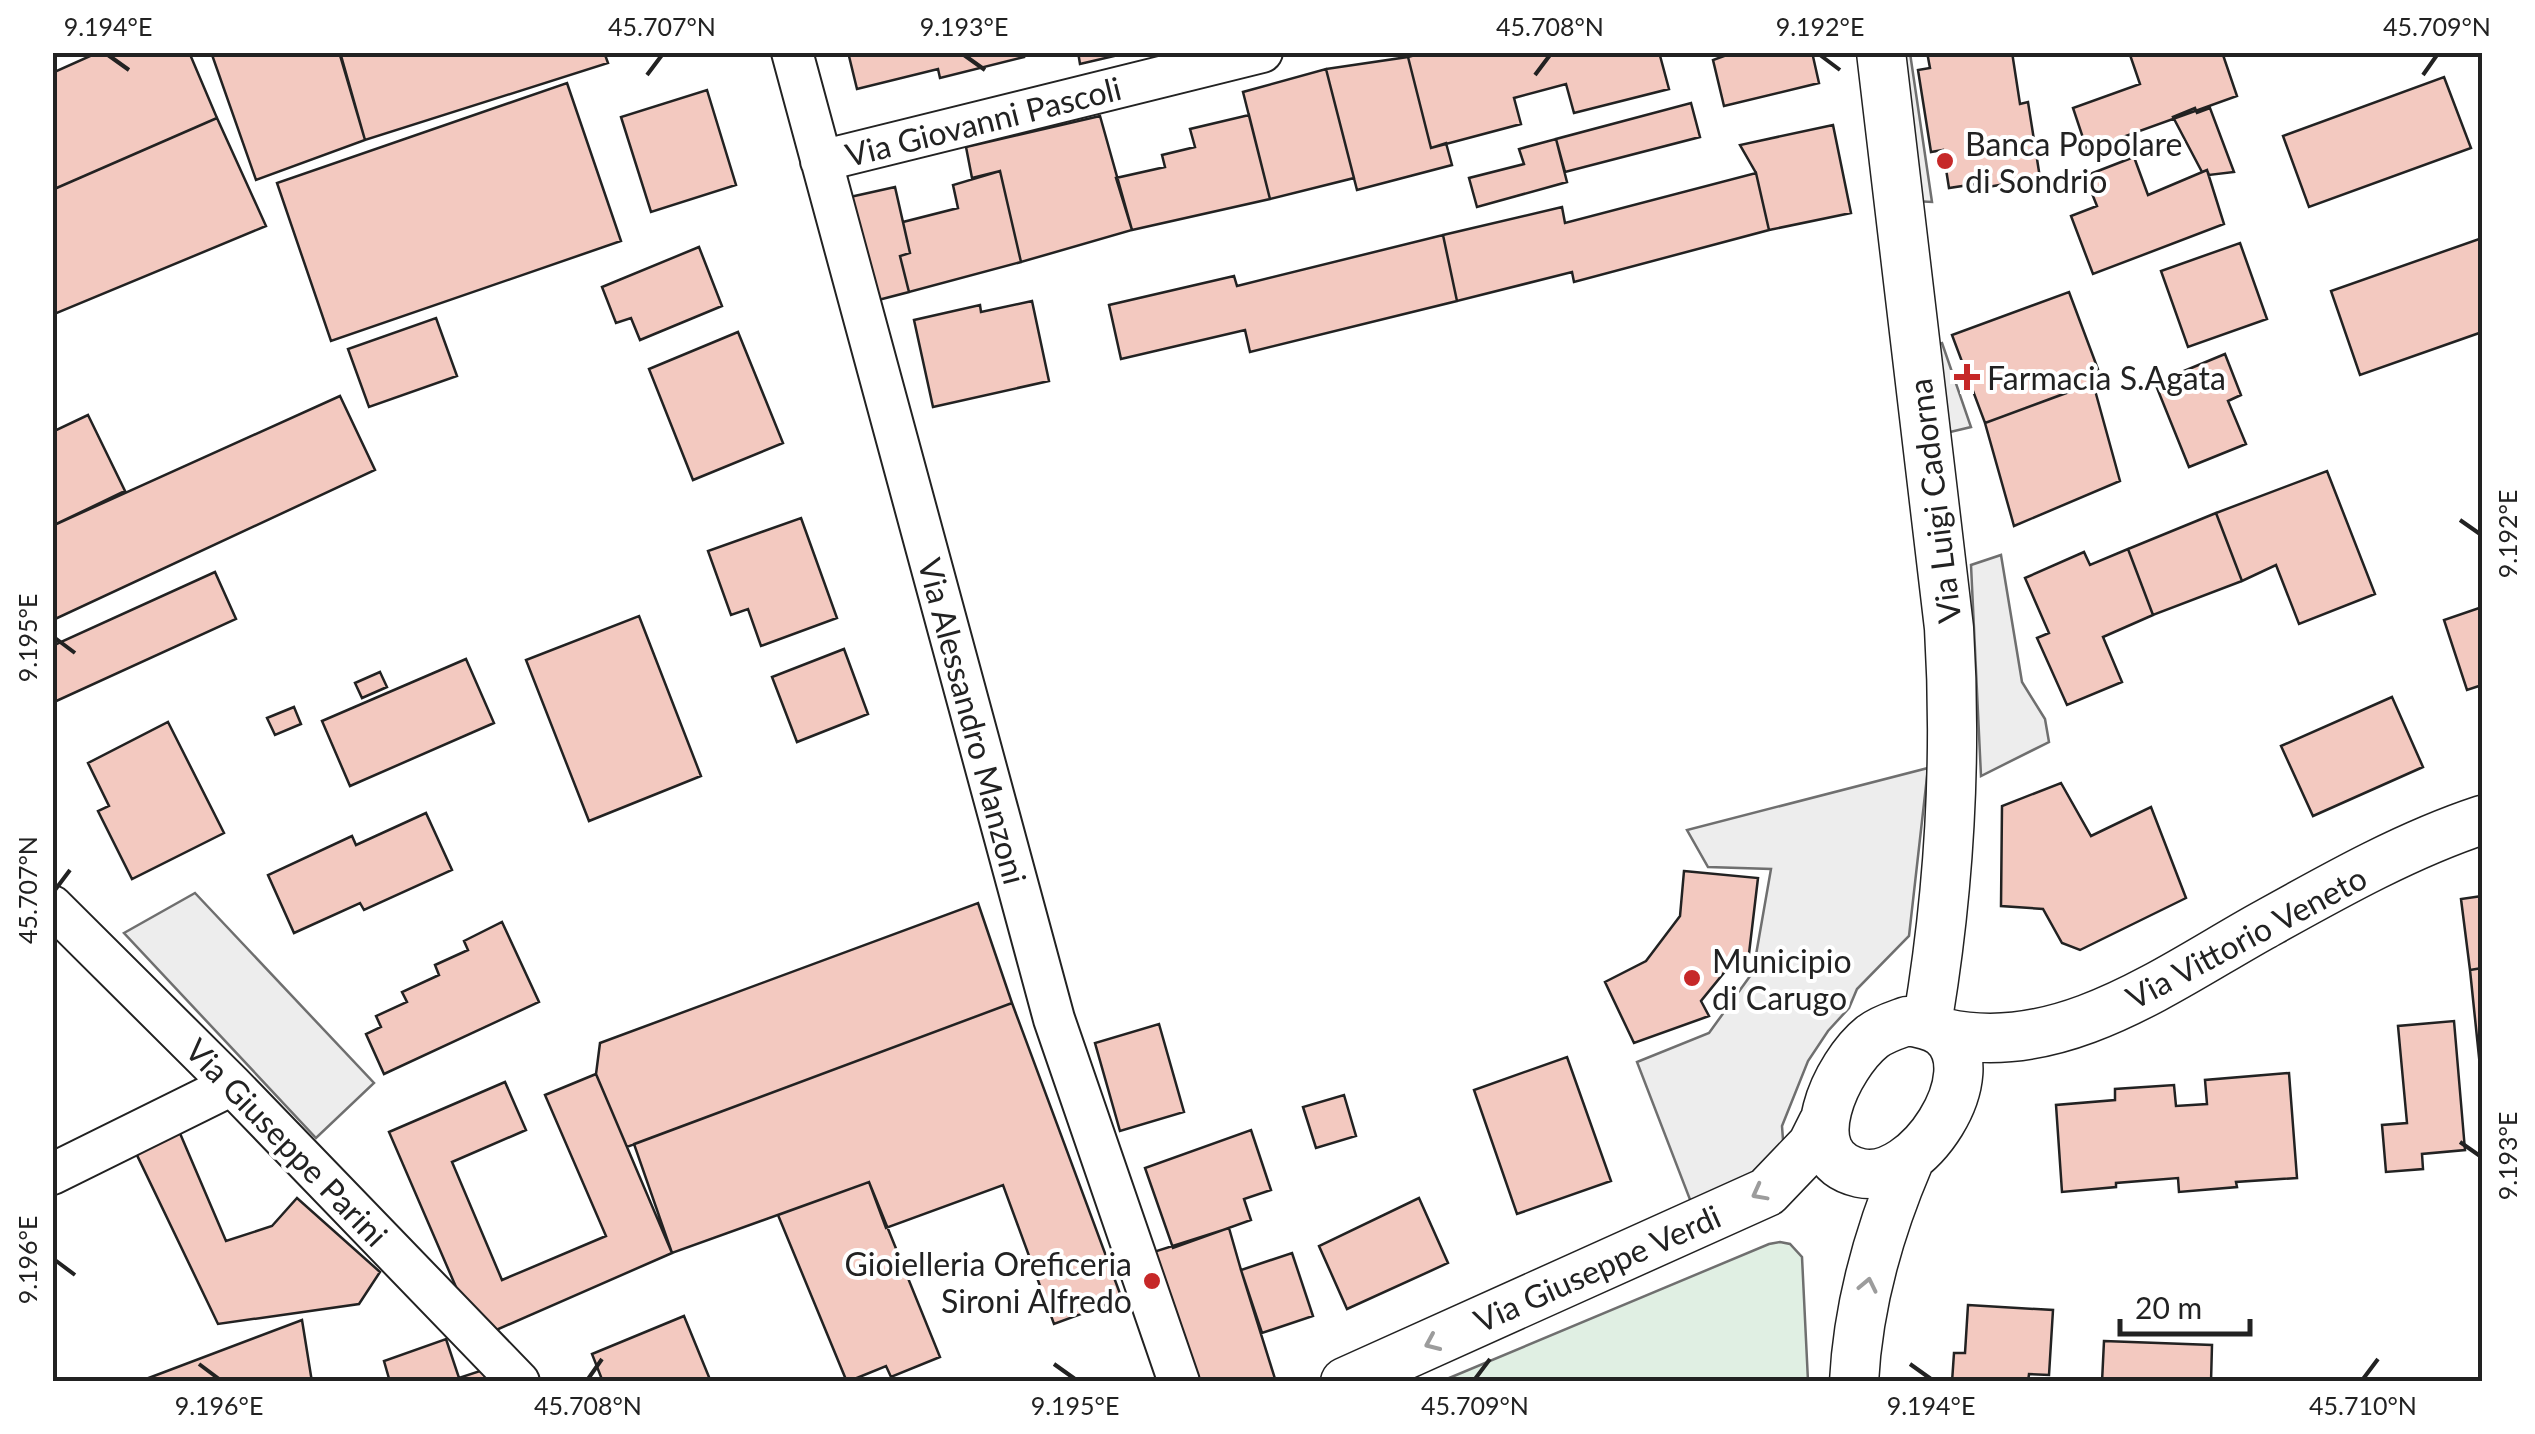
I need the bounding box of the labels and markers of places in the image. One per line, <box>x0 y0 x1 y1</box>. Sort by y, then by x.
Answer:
place label: Banca Popolare di Sondrio <box>1965 124 2183 200</box>
marker: Banca Popolare di Sondrio <box>1934 150 1956 172</box>
place label: Farmacia S.Agata <box>1987 358 2226 397</box>
marker: Farmacia S.Agata <box>1956 366 1978 388</box>
place label: Municipio di Carugo <box>1712 941 1852 1017</box>
marker: Municipio di Carugo <box>1681 967 1703 989</box>
place label: Gioielleria Oreficeria Sironi Alfredo <box>844 1244 1132 1320</box>
marker: Gioielleria Oreficeria Sironi Alfredo <box>1141 1270 1163 1292</box>

